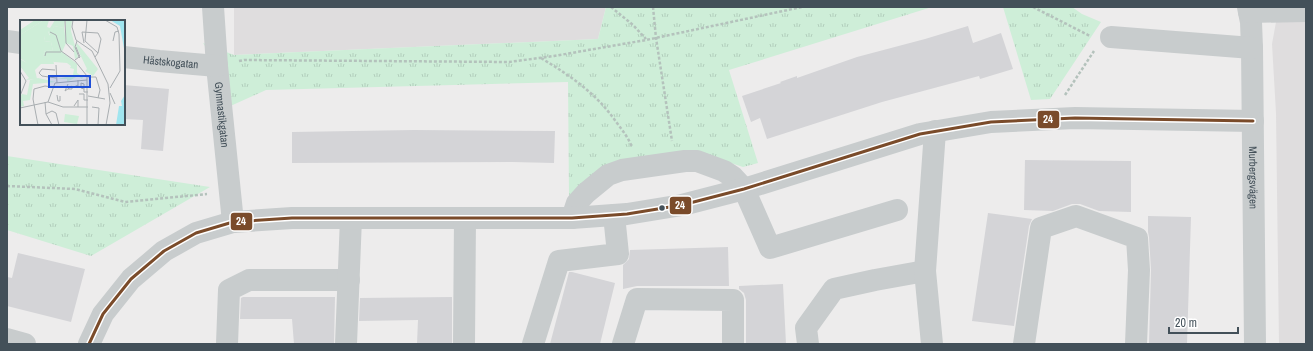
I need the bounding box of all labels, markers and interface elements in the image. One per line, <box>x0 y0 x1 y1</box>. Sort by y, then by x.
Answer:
inset map <box>20 20 125 125</box>
street label: Hästskogatan <box>142 52 199 71</box>
street label: Gymnastikgatan <box>212 81 232 148</box>
line badge: 24 <box>1037 110 1060 129</box>
text: 24 <box>1043 112 1053 126</box>
street label: Murbergsvägen <box>1246 146 1261 209</box>
line badge: 24 <box>669 196 692 215</box>
text: 24 <box>675 198 685 212</box>
unlabelled marker <box>657 203 667 213</box>
line badge: 24 <box>230 212 253 231</box>
text: 24 <box>236 214 246 228</box>
scale bar <box>1169 309 1238 335</box>
text: 20 m <box>1175 315 1197 331</box>

